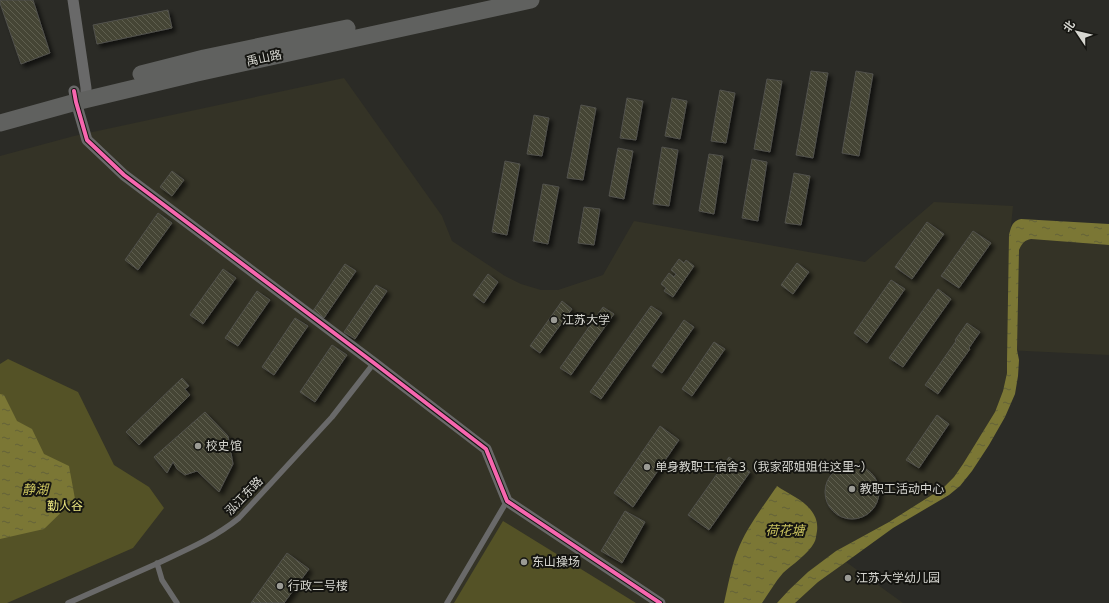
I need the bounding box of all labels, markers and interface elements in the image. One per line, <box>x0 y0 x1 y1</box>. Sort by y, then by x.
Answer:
north arrow <box>1057 12 1097 52</box>
text: 北 <box>1059 17 1078 35</box>
street label: 禹山路 <box>245 45 283 70</box>
place label: 江苏大学 <box>562 311 610 328</box>
marker: 江苏大学 <box>549 315 559 325</box>
place label: 校史馆 <box>206 437 242 454</box>
marker: 校史馆 <box>193 441 203 451</box>
place label: 单身教职工宿舍3（我家邵姐姐住这里~） <box>655 458 873 475</box>
marker: 单身教职工宿舍3（我家邵姐姐住这里~） <box>642 462 652 472</box>
street label: 泓江东路 <box>221 472 266 519</box>
water label: 静湖 <box>22 480 50 498</box>
place label: 教职工活动中心 <box>860 480 944 497</box>
marker: 教职工活动中心 <box>847 484 857 494</box>
park label: 勤人谷 <box>47 497 83 514</box>
water label: 荷花塘 <box>765 521 806 539</box>
place label: 东山操场 <box>532 553 580 570</box>
marker: 东山操场 <box>519 557 529 567</box>
place label: 江苏大学幼儿园 <box>856 569 940 586</box>
marker: 江苏大学幼儿园 <box>843 573 853 583</box>
place label: 行政二号楼 <box>288 577 348 594</box>
marker: 行政二号楼 <box>275 581 285 591</box>

